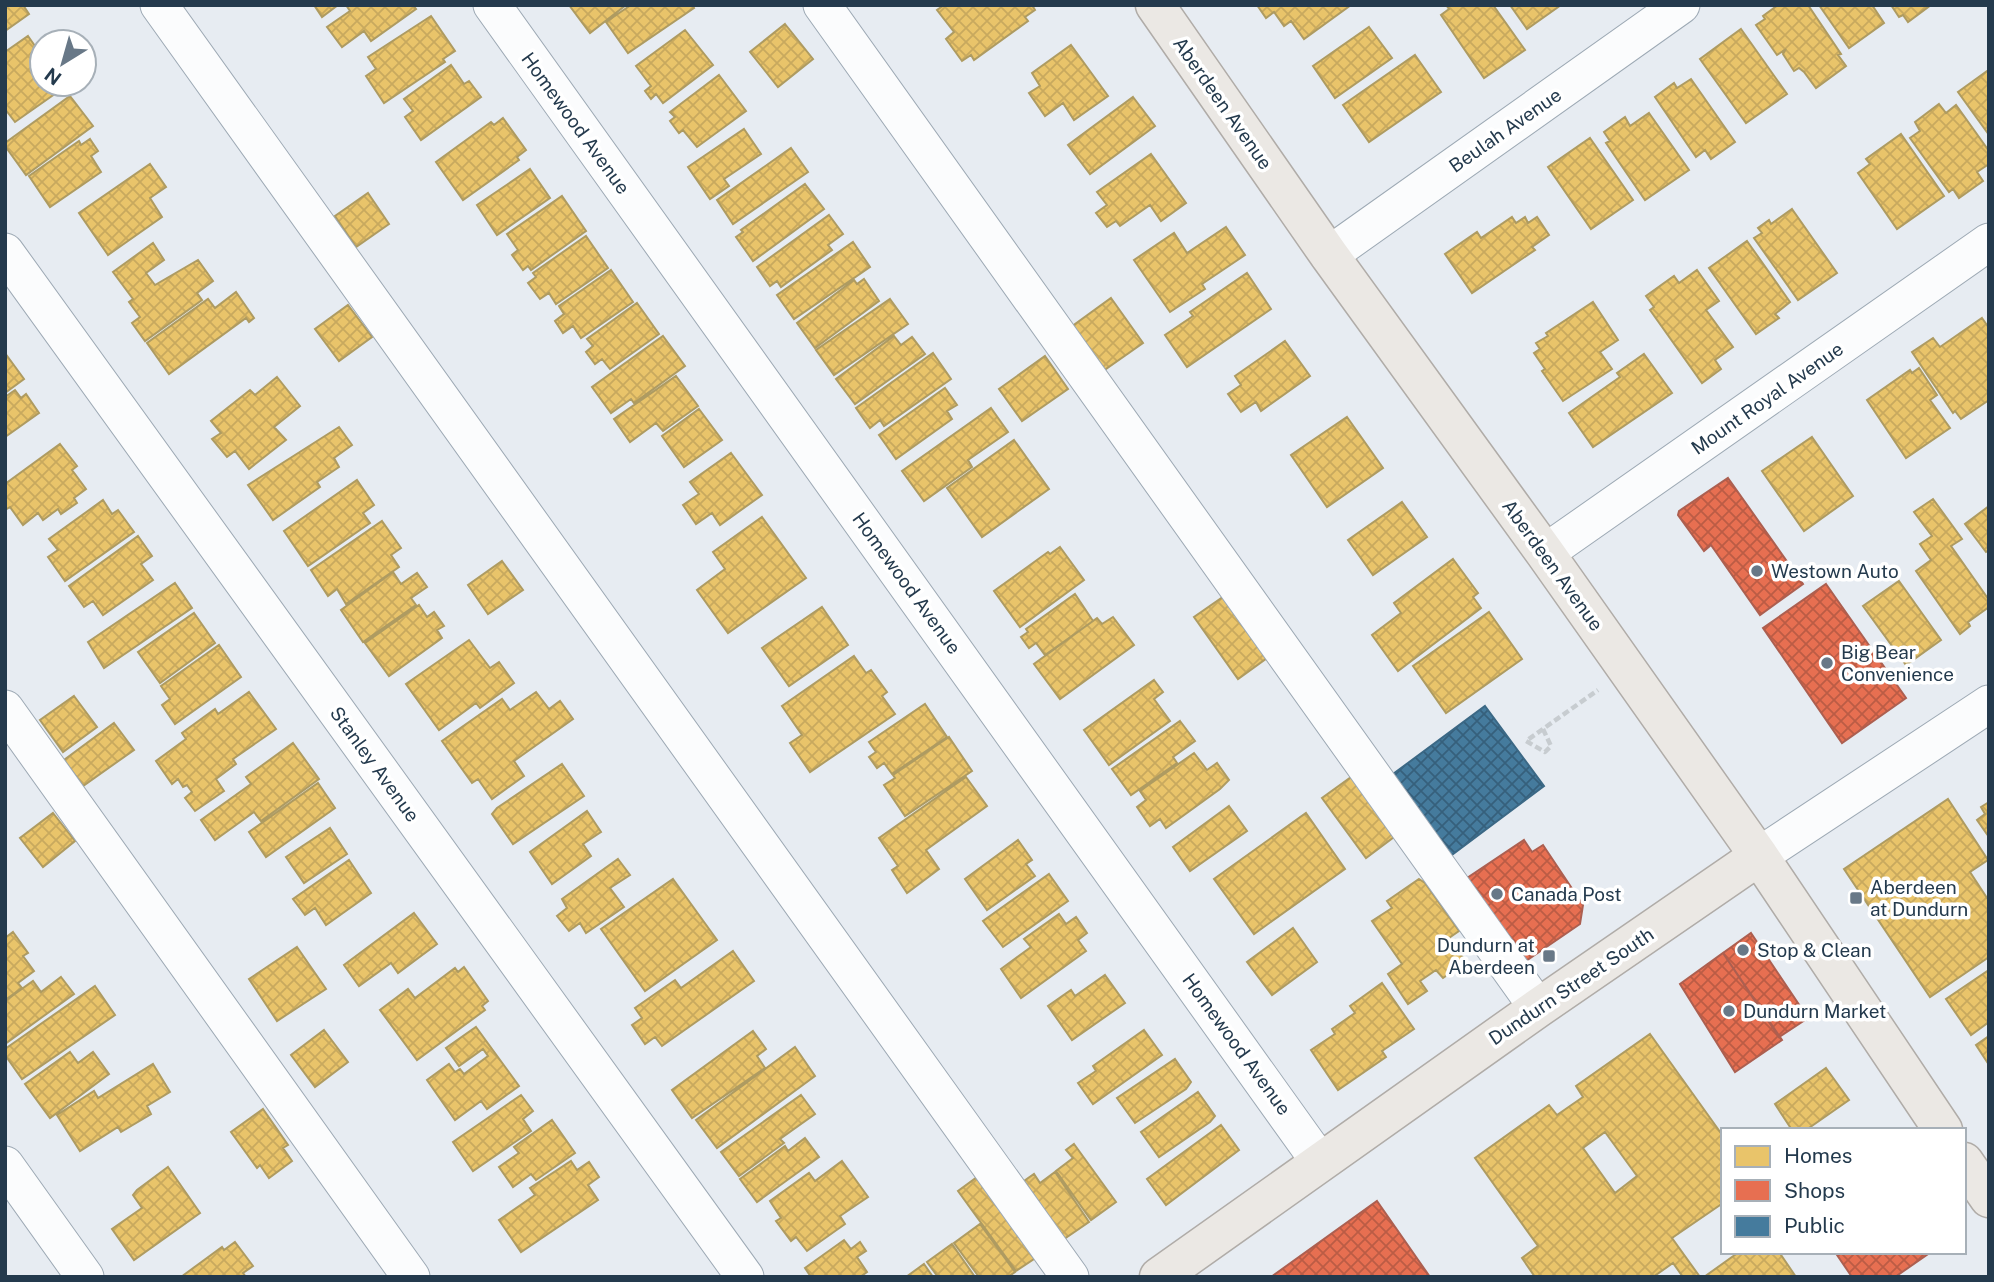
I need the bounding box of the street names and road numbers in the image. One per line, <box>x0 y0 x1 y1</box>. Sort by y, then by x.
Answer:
street label: Aberdeen Avenue <box>1169 33 1277 173</box>
street label: Homewood Avenue <box>517 48 635 198</box>
street label: Beulah Avenue <box>1445 83 1565 177</box>
street label: Mount Royal Avenue <box>1687 337 1847 459</box>
street label: Aberdeen Avenue <box>1498 495 1608 635</box>
street label: Homewood Avenue <box>848 508 966 658</box>
street label: Stanley Avenue <box>326 702 424 826</box>
street label: Dundurn Street South <box>1485 923 1657 1049</box>
street label: Homewood Avenue <box>1178 969 1296 1119</box>

